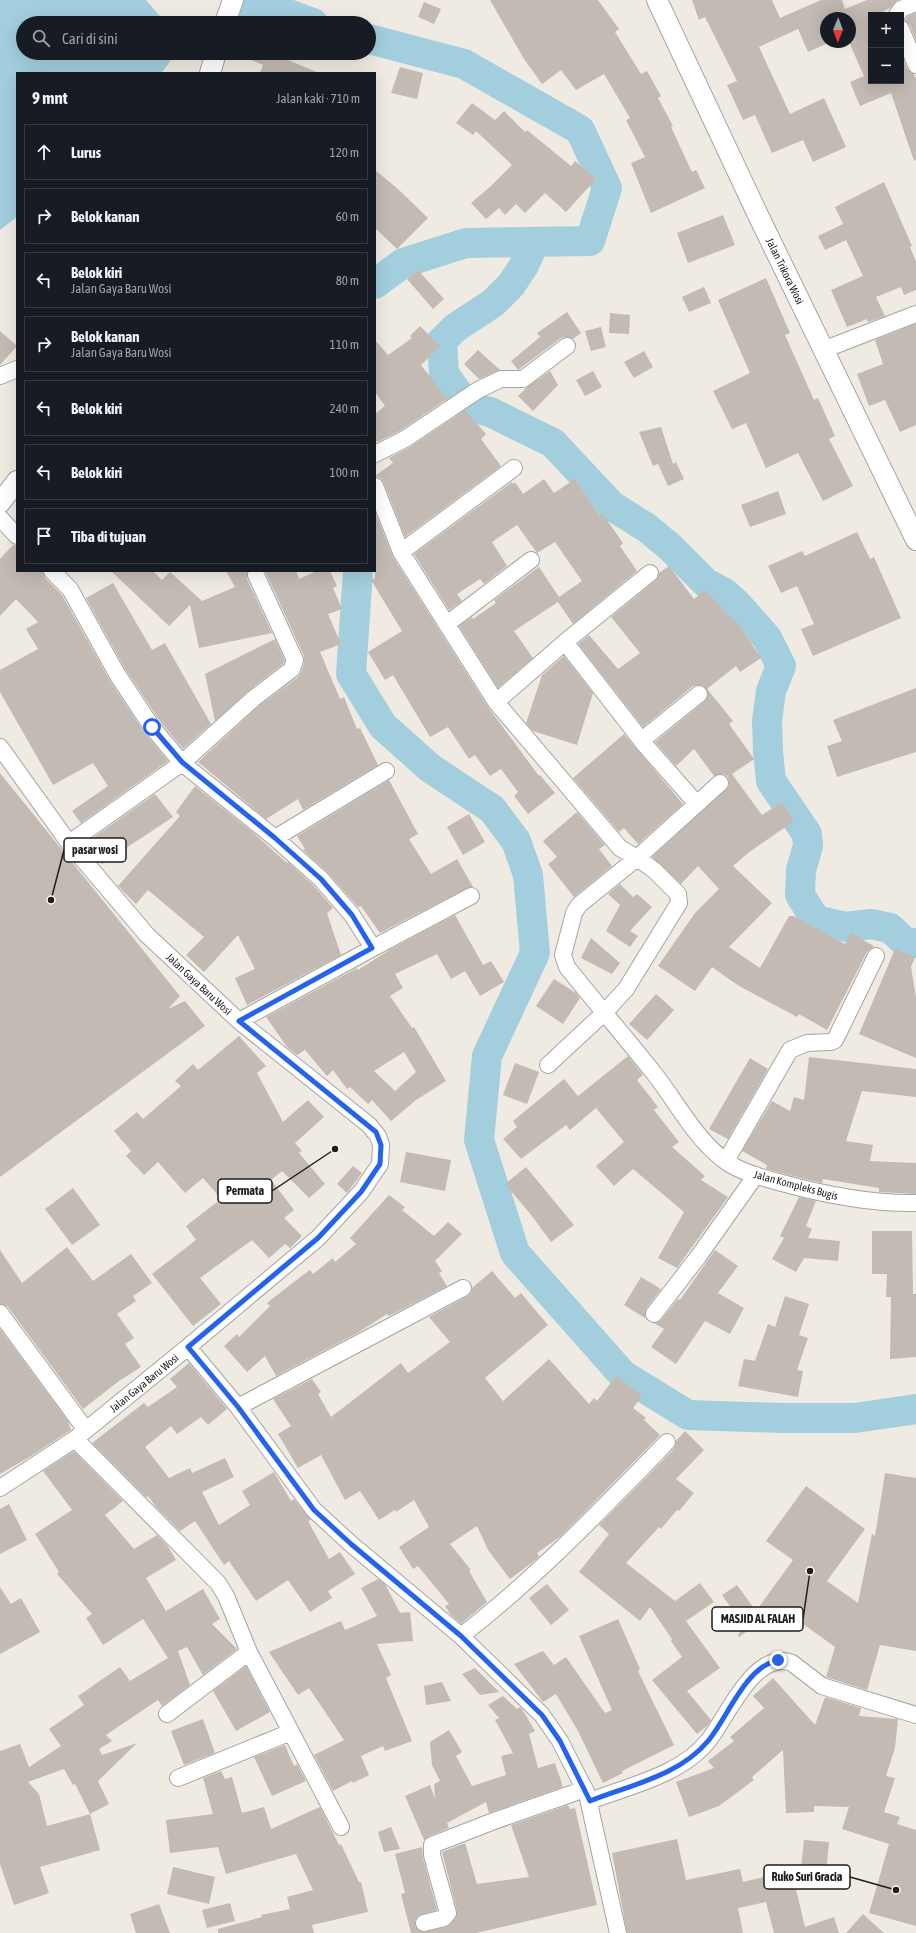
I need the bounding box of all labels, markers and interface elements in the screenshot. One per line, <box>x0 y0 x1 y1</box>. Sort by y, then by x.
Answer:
north arrow <box>820 12 856 48</box>
map controls <box>868 12 904 84</box>
button: + <box>868 12 904 48</box>
search box <box>16 16 376 60</box>
icon: search <box>30 27 52 49</box>
text: Cari di sini <box>62 30 118 47</box>
button: − <box>868 48 904 84</box>
text: 9 mnt <box>32 88 68 108</box>
text: Jalan kaki · 710 m <box>276 91 360 106</box>
icon: ahead <box>33 141 55 163</box>
text: Lurus <box>71 144 101 161</box>
text: 120 m <box>330 145 359 160</box>
icon: right <box>33 205 55 227</box>
text: Belok kanan <box>71 208 140 225</box>
text: 60 m <box>336 209 359 224</box>
street label: Jalan Trikora Wosi <box>764 236 806 306</box>
text: Belok kiri <box>71 264 122 281</box>
icon: left <box>33 269 55 291</box>
text: 80 m <box>336 273 359 288</box>
text: Jalan Gaya Baru Wosi <box>71 281 172 296</box>
text: Belok kanan <box>71 328 140 345</box>
icon: right <box>33 333 55 355</box>
text: 110 m <box>330 337 359 352</box>
text: Jalan Gaya Baru Wosi <box>71 345 172 360</box>
icon: left <box>33 397 55 419</box>
text: Belok kiri <box>71 400 122 417</box>
text: 240 m <box>330 401 359 416</box>
icon: left <box>33 461 55 483</box>
text: Belok kiri <box>71 464 122 481</box>
text: 100 m <box>330 465 359 480</box>
icon: arrive <box>33 525 55 547</box>
text: Tiba di tujuan <box>71 528 146 545</box>
route start <box>143 718 161 736</box>
callout: pasar wosi <box>64 838 126 862</box>
text: pasar wosi <box>72 843 118 857</box>
street label: Jalan Gaya Baru Wosi <box>164 951 234 1017</box>
street label: Jalan Kompleks Bugis <box>753 1168 840 1202</box>
callout: Permata <box>218 1179 272 1203</box>
text: Permata <box>226 1184 264 1198</box>
street label: Jalan Gaya Baru Wosi <box>107 1352 181 1414</box>
callout: MASJID AL FALAH <box>712 1607 803 1631</box>
text: MASJID AL FALAH <box>721 1612 795 1626</box>
route end <box>769 1651 787 1669</box>
callout: Ruko Suri Gracia <box>764 1865 850 1889</box>
text: Ruko Suri Gracia <box>772 1870 843 1884</box>

